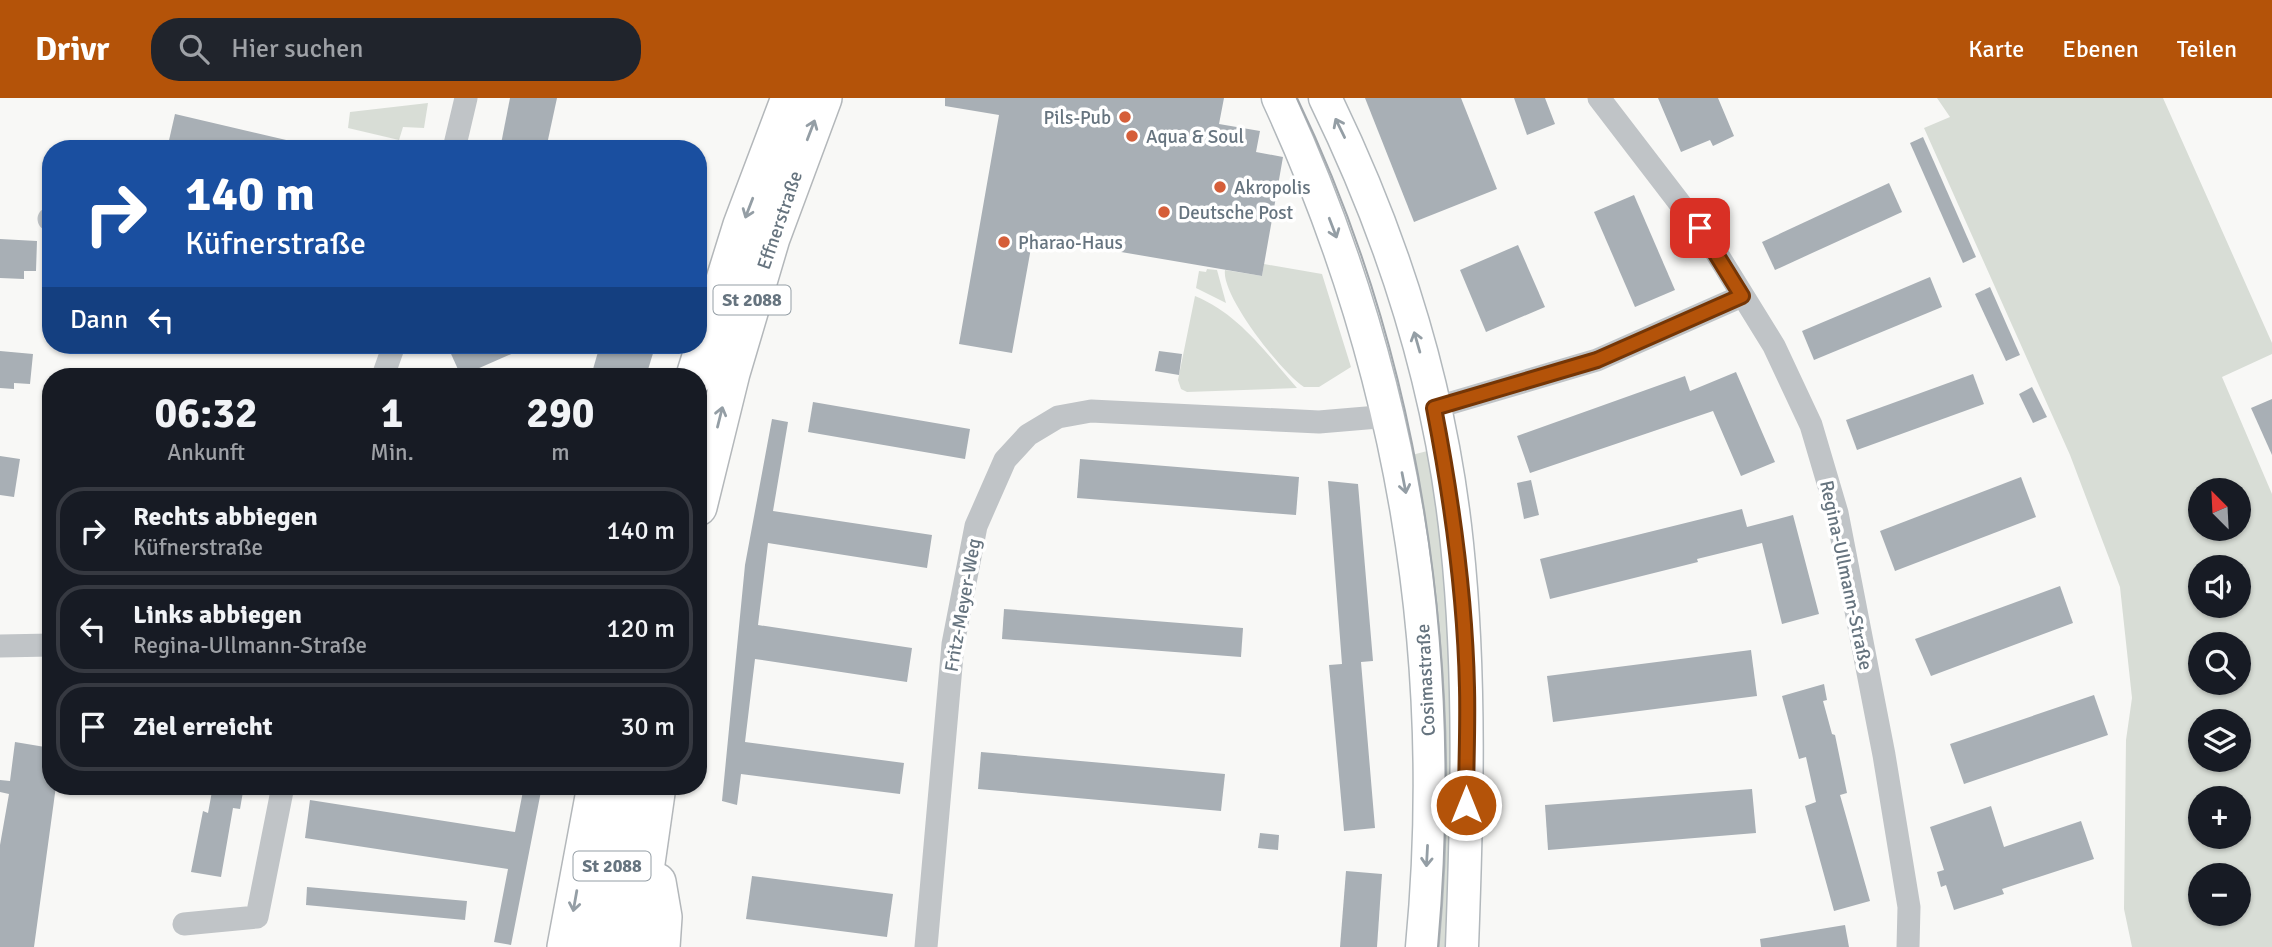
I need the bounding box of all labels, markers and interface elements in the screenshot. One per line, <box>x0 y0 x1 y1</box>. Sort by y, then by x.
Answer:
search box <box>151 18 641 81</box>
text: Drivr <box>35 29 109 70</box>
icon: search <box>175 30 213 68</box>
text: Hier suchen <box>231 33 363 65</box>
text: Karte <box>1968 34 2024 64</box>
text: Ebenen <box>2062 34 2139 64</box>
text: Teilen <box>2177 34 2237 64</box>
place label: Pils-Pub <box>1044 106 1111 130</box>
marker: Pils-Pub <box>1117 109 1133 125</box>
one-way arrow <box>1333 118 1346 139</box>
one-way arrow <box>806 120 819 142</box>
place label: Aqua & Soul <box>1146 125 1244 149</box>
marker: Aqua & Soul <box>1124 128 1140 144</box>
text: 140 m <box>185 164 315 224</box>
icon: right <box>70 168 161 259</box>
street label: Effnerstraße <box>752 168 808 273</box>
place label: Akropolis <box>1234 176 1311 200</box>
marker: Akropolis <box>1212 179 1228 195</box>
one-way arrow <box>742 196 754 218</box>
pin <box>1670 198 1730 258</box>
place label: Deutsche Post <box>1178 201 1294 225</box>
marker: Deutsche Post <box>1156 204 1172 220</box>
icon: arrive <box>1681 209 1719 247</box>
one-way arrow <box>1328 217 1341 239</box>
text: Küfnerstraße <box>185 224 366 263</box>
place label: Pharao-Haus <box>1018 231 1123 255</box>
marker: Pharao-Haus <box>996 234 1012 250</box>
road number: St 2088 <box>714 286 790 314</box>
icon: left <box>142 301 180 339</box>
text: Dann <box>70 304 128 336</box>
one-way arrow <box>1410 331 1423 353</box>
text: 06:32 <box>155 388 258 439</box>
text: 1 <box>381 388 403 439</box>
text: 290 <box>526 388 594 439</box>
one-way arrow <box>714 406 727 429</box>
text: Ankunft <box>167 438 245 467</box>
text: Min. <box>370 438 414 467</box>
text: m <box>551 438 570 467</box>
one-way arrow <box>1397 471 1411 494</box>
street label: Regina-Ullmann-Straße <box>1814 478 1878 672</box>
north arrow <box>2188 478 2250 541</box>
map controls <box>2188 478 2251 926</box>
text: Rechts abbiegen <box>133 501 318 533</box>
icon: right <box>74 512 112 550</box>
text: 140 m <box>606 515 675 547</box>
text: Küfnerstraße <box>133 533 263 562</box>
street label: Fritz-Meyer-Weg <box>939 537 987 674</box>
button: sound <box>2188 555 2251 618</box>
text: Links abbiegen <box>133 599 302 631</box>
icon: left <box>74 610 112 648</box>
text: 120 m <box>606 613 675 645</box>
street label: Cosimastraße <box>1411 623 1441 737</box>
text: Regina-Ullmann-Straße <box>133 631 367 660</box>
button: search <box>2188 632 2251 695</box>
icon: arrive <box>74 708 112 746</box>
button: layers <box>2188 709 2251 772</box>
text: Ziel erreicht <box>133 711 273 743</box>
text: 30 m <box>620 711 675 743</box>
position arrow <box>1429 768 1503 842</box>
button: + <box>2188 786 2251 849</box>
one-way arrow <box>1421 844 1434 867</box>
road number: St 2088 <box>574 852 650 880</box>
button: − <box>2188 863 2251 926</box>
one-way arrow <box>567 889 581 912</box>

